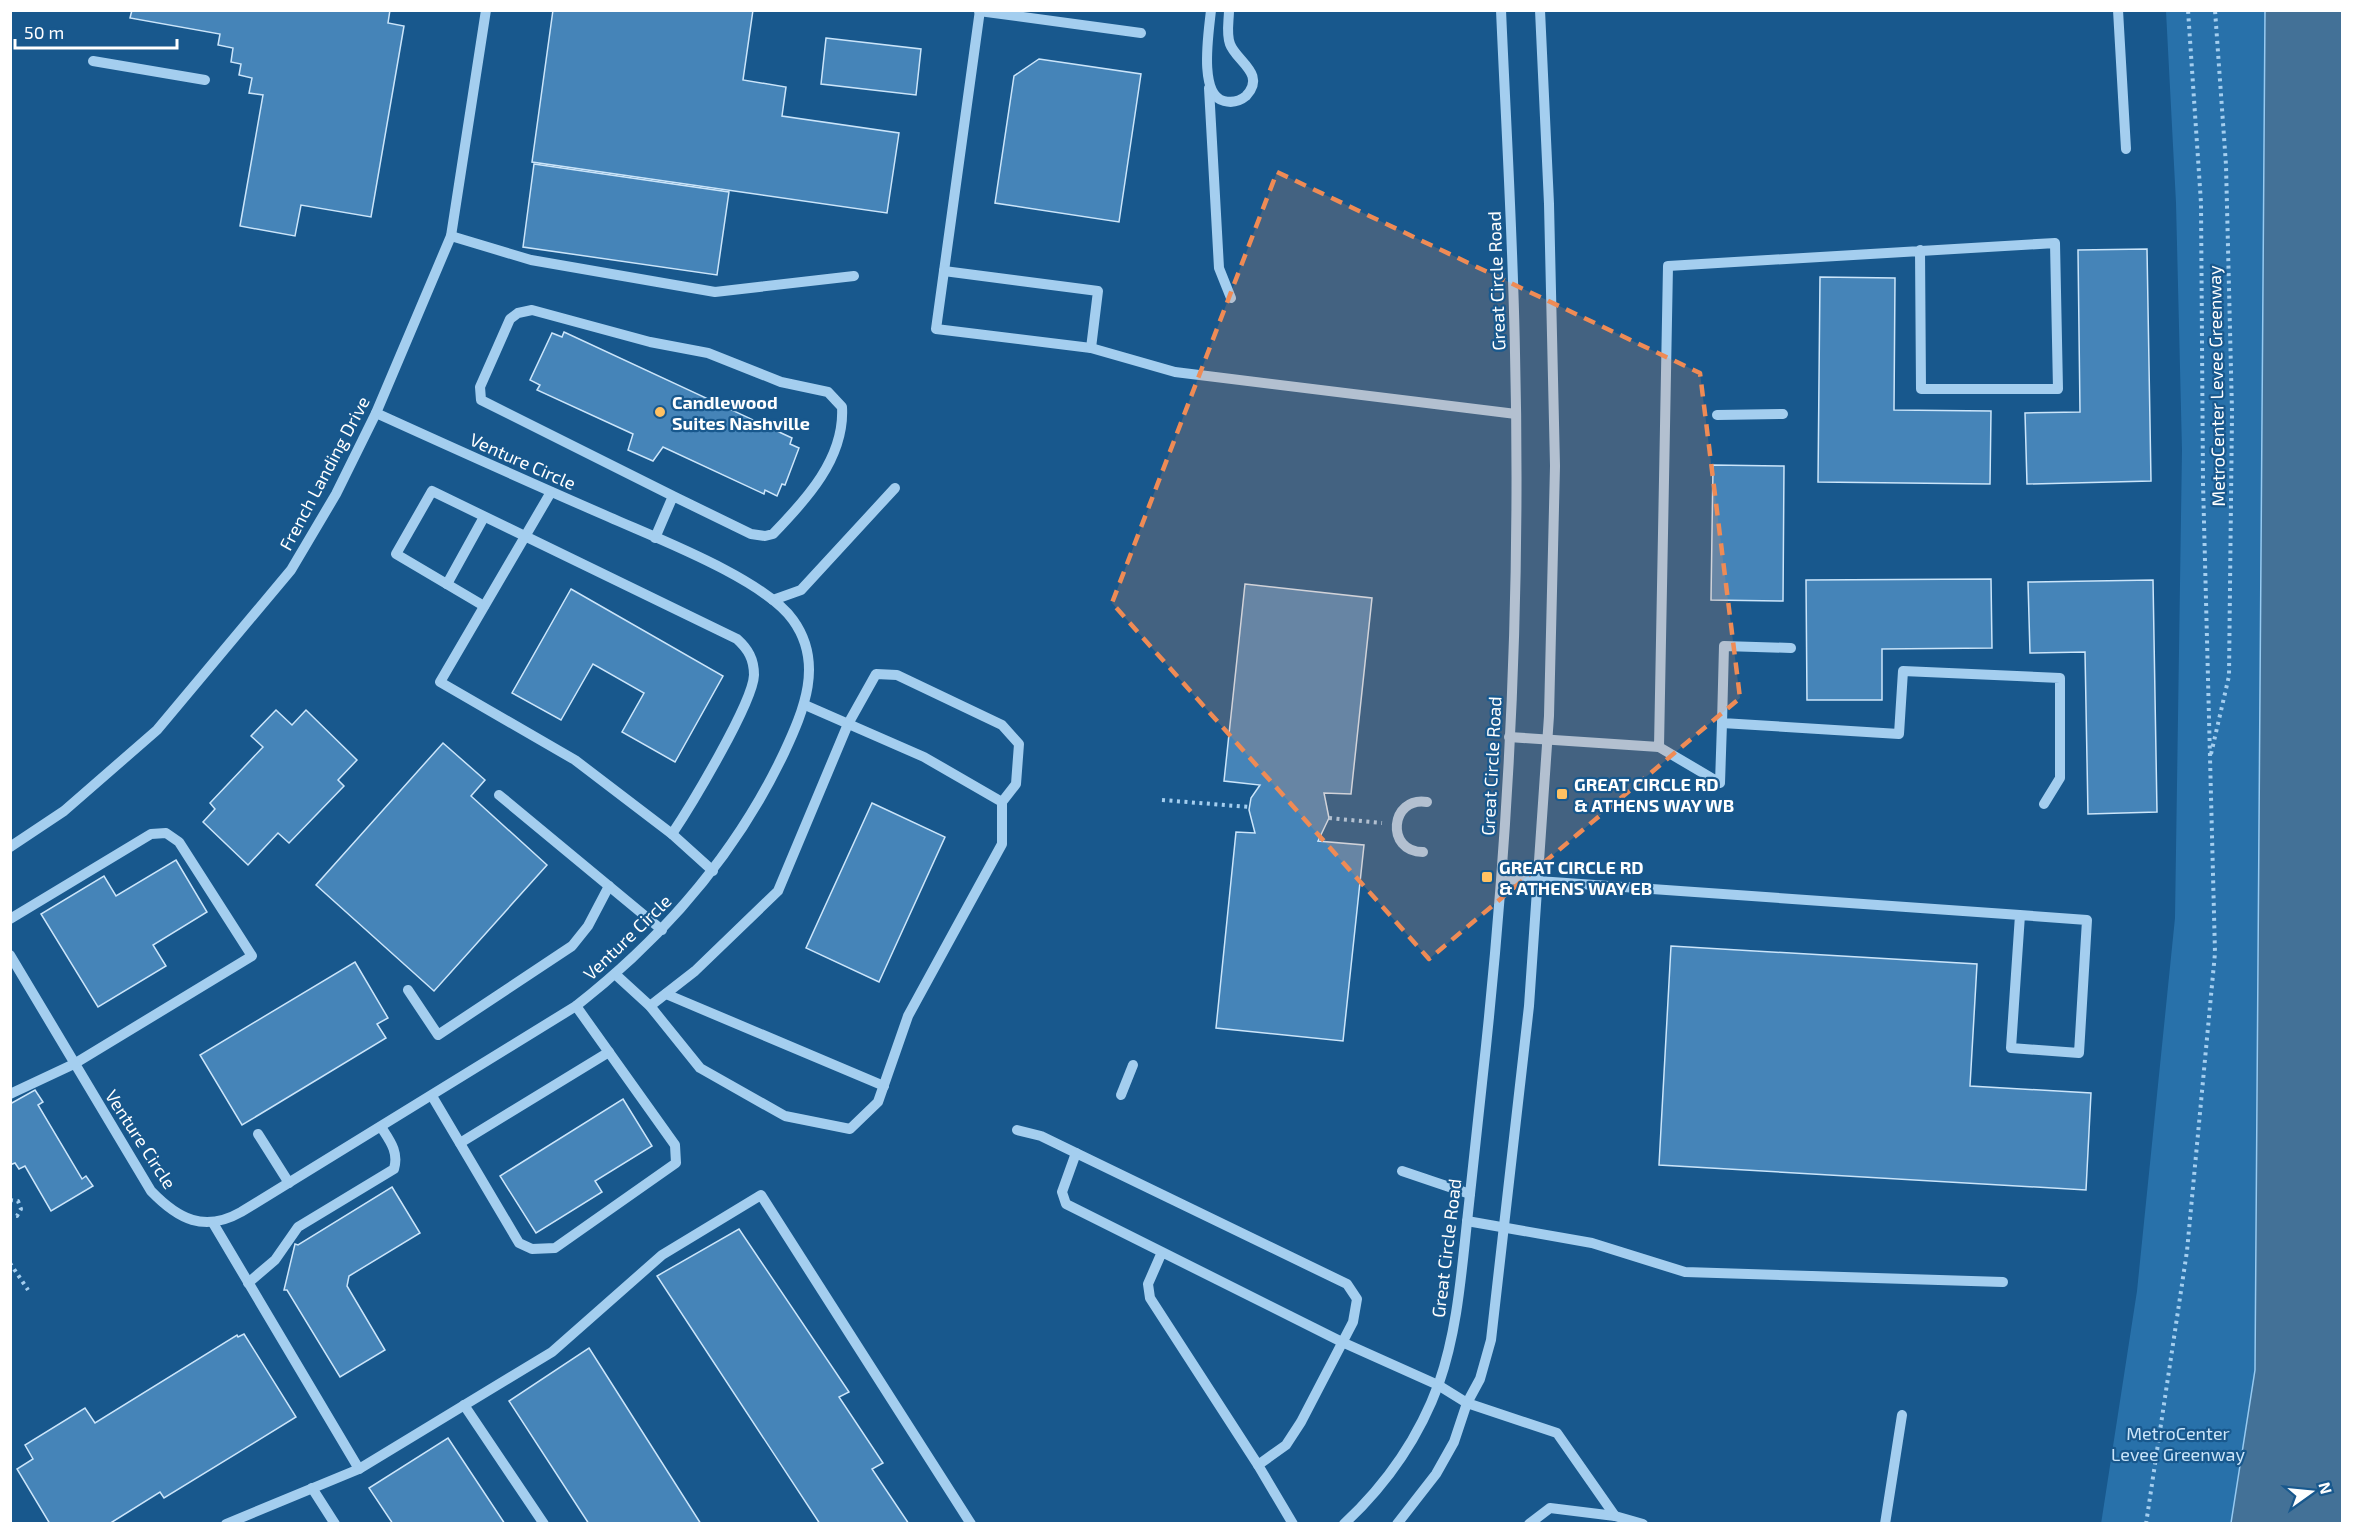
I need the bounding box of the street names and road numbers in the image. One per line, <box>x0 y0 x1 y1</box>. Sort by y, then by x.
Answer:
street label: Great Circle Road <box>1483 211 1509 351</box>
street label: MetroCenter Levee Greenway <box>2203 265 2229 507</box>
street label: French Landing Drive <box>274 392 374 554</box>
street label: Venture Circle <box>467 428 579 494</box>
street label: Great Circle Road <box>1476 696 1506 836</box>
street label: Venture Circle <box>578 890 676 984</box>
street label: Venture Circle <box>101 1085 181 1193</box>
street label: Great Circle Road <box>1427 1177 1465 1319</box>

